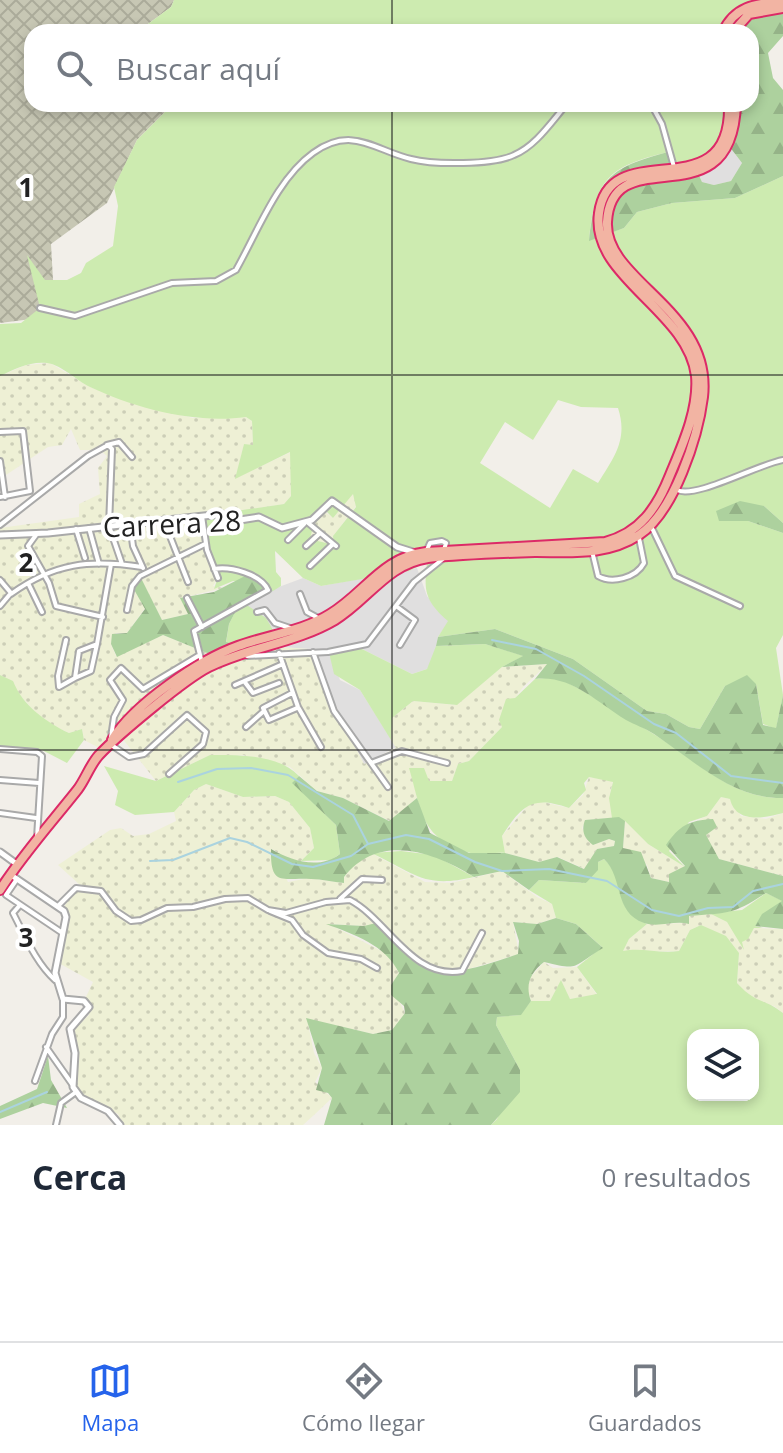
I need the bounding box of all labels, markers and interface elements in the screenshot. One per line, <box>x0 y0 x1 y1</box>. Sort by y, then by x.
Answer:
search box <box>24 24 759 112</box>
icon: search <box>52 46 96 90</box>
text: Buscar aquí <box>116 48 280 89</box>
text: 1 <box>19 169 33 205</box>
street label: Carrera 28 <box>102 500 242 546</box>
text: 2 <box>19 544 34 580</box>
text: 3 <box>19 919 33 955</box>
map controls <box>687 1029 759 1101</box>
button: layers <box>687 1029 759 1101</box>
text: Cerca <box>32 1154 127 1200</box>
text: 0 resultados <box>602 1159 751 1195</box>
tab: Mapa <box>81 1359 139 1437</box>
tab: Cómo llegar <box>302 1359 425 1437</box>
tab: Guardados <box>588 1359 702 1437</box>

